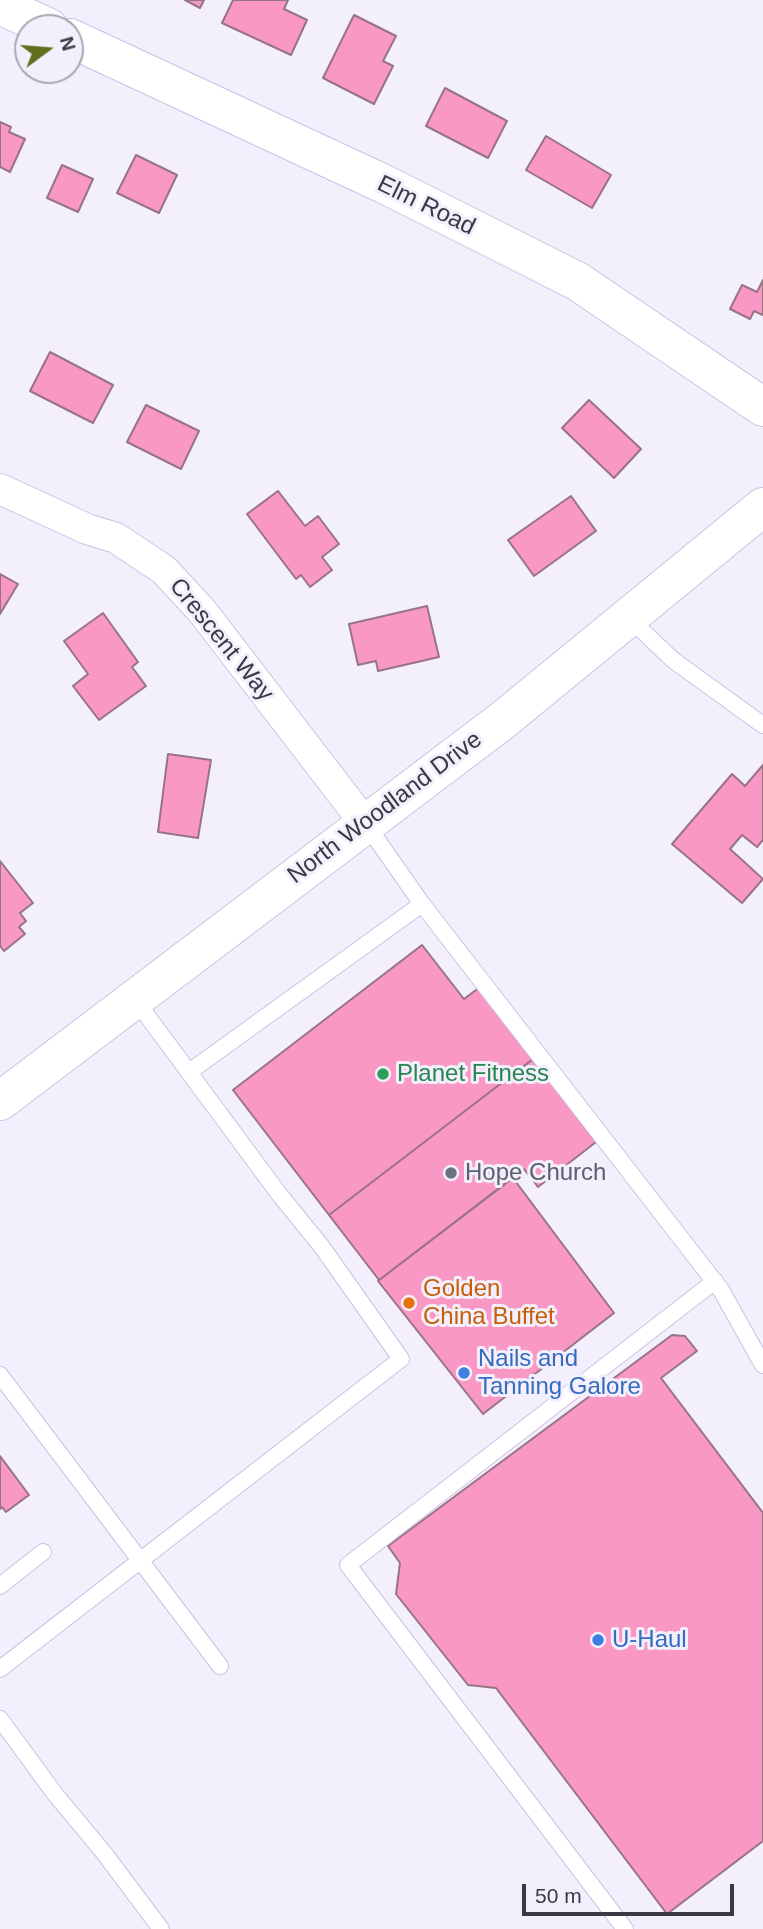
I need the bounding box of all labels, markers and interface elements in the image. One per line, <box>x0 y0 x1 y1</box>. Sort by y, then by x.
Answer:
north arrow <box>14 14 84 84</box>
text: N <box>56 34 80 53</box>
street label: Elm Road <box>372 170 480 242</box>
street label: Crescent Way <box>163 573 279 707</box>
street label: North Woodland Drive <box>282 726 488 890</box>
place label: Planet Fitness <box>397 1060 549 1088</box>
marker: Planet Fitness <box>375 1066 391 1082</box>
place label: Hope Church <box>465 1159 606 1187</box>
marker: Hope Church <box>443 1165 459 1181</box>
place label: Golden China Buffet <box>423 1275 555 1331</box>
marker: Golden China Buffet <box>401 1295 417 1311</box>
place label: Nails and Tanning Galore <box>478 1345 641 1401</box>
marker: Nails and Tanning Galore <box>456 1365 472 1381</box>
place label: U-Haul <box>612 1626 687 1654</box>
marker: U-Haul <box>590 1632 606 1648</box>
scale bar <box>525 1870 737 1914</box>
text: 50 m <box>535 1884 582 1907</box>

